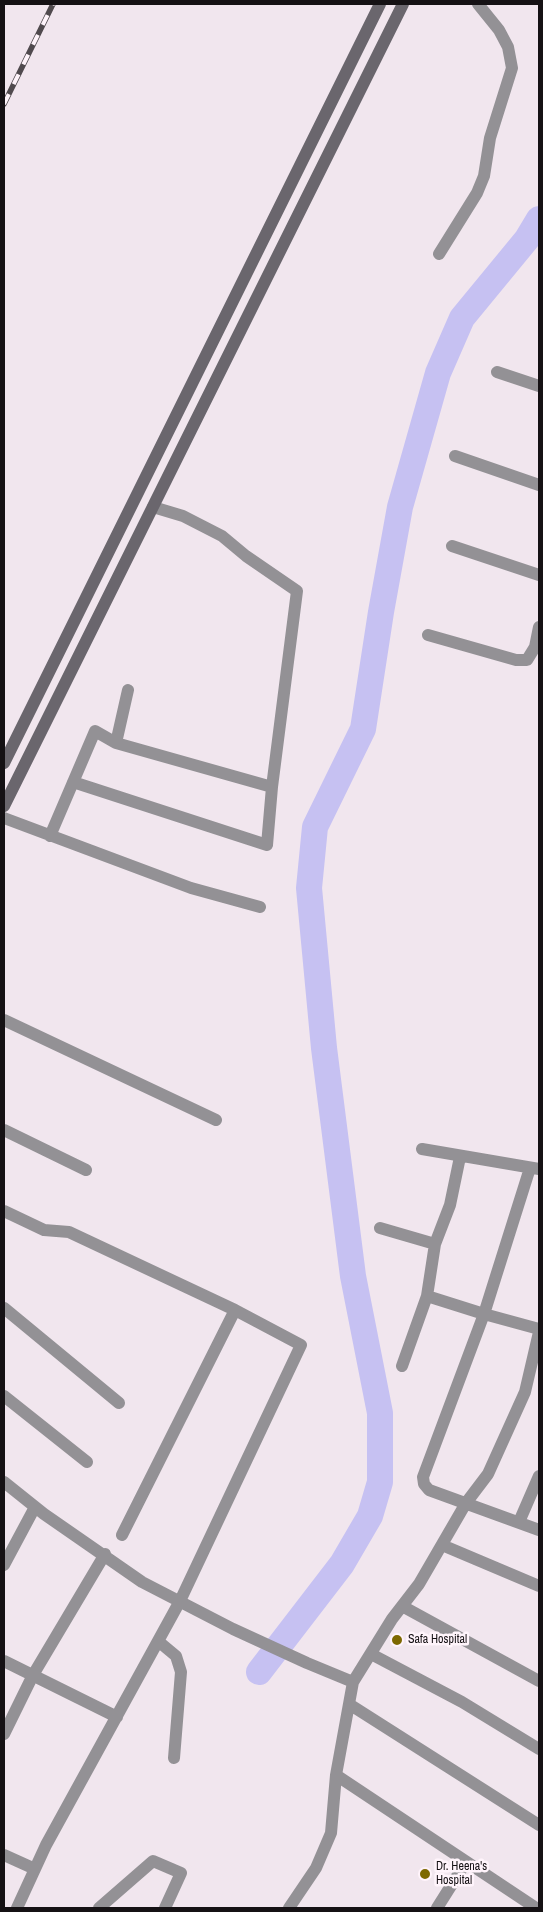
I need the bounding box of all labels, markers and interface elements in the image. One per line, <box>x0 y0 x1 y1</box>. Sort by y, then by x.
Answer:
marker: Safa Hospital <box>390 1633 404 1647</box>
place label: Safa Hospital <box>408 1633 467 1647</box>
place label: Dr. Heena's Hospital <box>436 1860 487 1888</box>
marker: Dr. Heena's Hospital <box>418 1867 432 1881</box>

